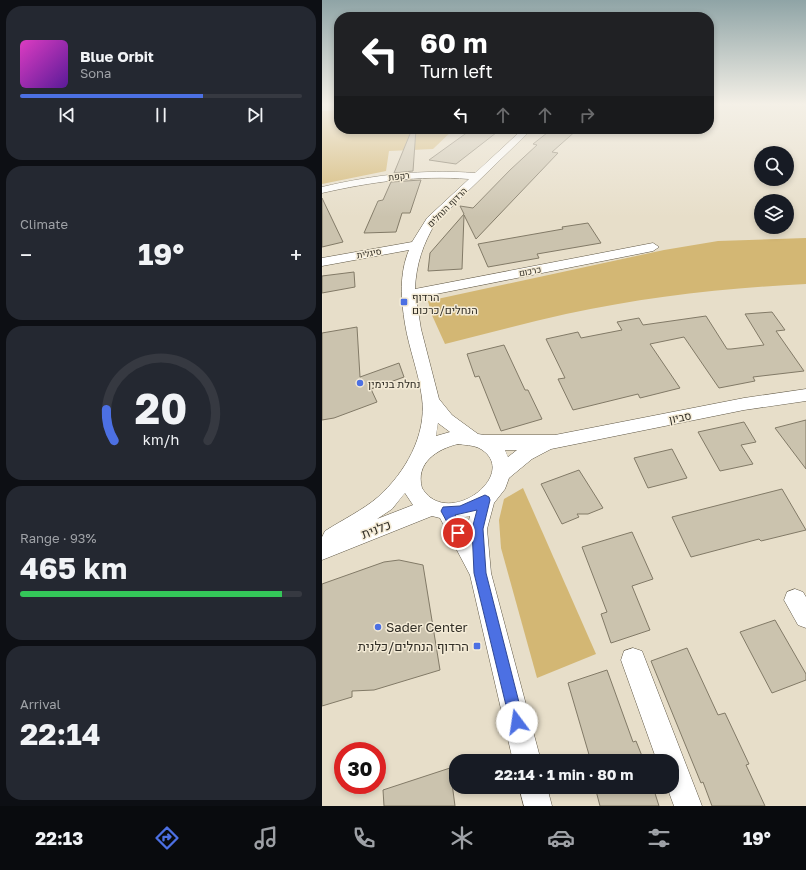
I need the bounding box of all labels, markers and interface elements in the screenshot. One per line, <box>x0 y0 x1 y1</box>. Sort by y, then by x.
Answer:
text: 60 m <box>420 26 487 59</box>
icon: left <box>354 28 406 80</box>
text: Blue Orbit <box>80 47 154 65</box>
text: Turn left <box>420 60 493 82</box>
text: Sona <box>80 65 111 81</box>
icon: previous <box>56 104 78 126</box>
icon: pause <box>150 104 172 126</box>
icon: next <box>244 104 266 126</box>
icon: left <box>450 104 472 126</box>
icon: ahead <box>492 104 514 126</box>
icon: ahead <box>534 104 556 126</box>
icon: right <box>576 104 598 126</box>
map controls <box>754 146 794 234</box>
button: search <box>754 146 794 186</box>
street label: רקפת <box>388 169 410 183</box>
street label: הרדוף הנחלים <box>425 185 469 229</box>
button: layers <box>754 194 794 234</box>
text: Climate <box>20 216 68 232</box>
text: 19° <box>138 236 184 272</box>
text: − <box>20 241 32 268</box>
text: + <box>290 241 302 268</box>
street label: סיגלית <box>356 245 382 261</box>
street label: כרכום <box>518 263 542 279</box>
place label: הרדוף הנחלים/כרכום <box>412 290 478 316</box>
marker: הרדוף הנחלים/כרכום <box>399 297 409 307</box>
place label: נחלת בנימין <box>368 377 421 390</box>
marker: נחלת בנימין <box>355 378 365 388</box>
text: 20 <box>135 383 187 433</box>
street label: סביון <box>668 408 692 426</box>
text: km/h <box>143 431 179 448</box>
street label: כלנית <box>359 516 393 542</box>
pin <box>441 516 475 550</box>
icon: arrive <box>447 522 469 544</box>
text: Range · 93% <box>20 530 96 546</box>
text: 465 km <box>20 550 127 586</box>
place label: Sader Center <box>386 619 468 635</box>
marker: Sader Center <box>373 622 383 632</box>
place label: הרדוף הנחלים/כלנית <box>358 638 469 654</box>
marker: הרדוף הנחלים/כלנית <box>472 641 482 651</box>
text: Arrival <box>20 696 61 712</box>
position arrow <box>496 701 538 743</box>
text: 22:14 <box>20 716 100 752</box>
speed limit sign: 30 <box>334 742 386 794</box>
text: 22:14 · 1 min · 80 m <box>495 765 633 783</box>
icon: directions <box>153 824 181 852</box>
icon: music <box>252 824 280 852</box>
icon: phone <box>350 824 378 852</box>
icon: climate <box>448 824 476 852</box>
icon: car <box>547 824 575 852</box>
icon: filters <box>645 824 673 852</box>
text: 22:13 <box>35 827 83 849</box>
text: 19° <box>743 827 771 849</box>

